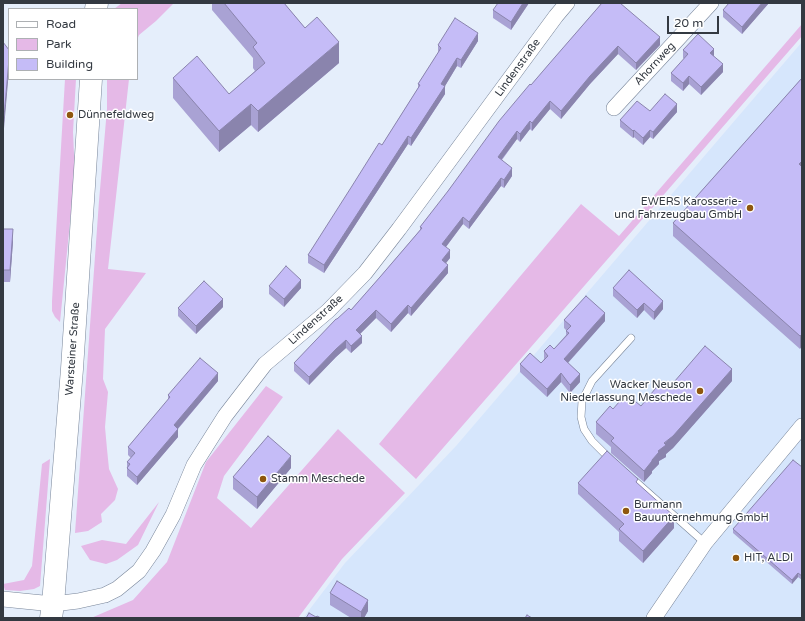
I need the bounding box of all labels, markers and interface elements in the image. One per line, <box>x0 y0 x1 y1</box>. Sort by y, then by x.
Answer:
legend <box>8 8 138 80</box>
scale bar <box>669 8 721 34</box>
text: 20 m <box>674 16 703 30</box>
text: Road <box>46 17 76 31</box>
street label: Lindenstraße <box>493 36 543 100</box>
text: Park <box>46 37 72 51</box>
street label: Ahornweg <box>632 40 678 88</box>
text: Building <box>46 57 93 71</box>
place label: Dünnefeldweg <box>78 108 154 122</box>
marker: Dünnefeldweg <box>65 110 75 120</box>
place label: EWERS Karosserie- und Fahrzeugbau GmbH <box>614 195 742 221</box>
marker: EWERS Karosserie- und Fahrzeugbau GmbH <box>745 203 755 213</box>
street label: Lindenstraße <box>286 292 346 348</box>
street label: Warsteiner Straße <box>63 302 83 396</box>
place label: Wacker Neuson Niederlassung Meschede <box>560 378 692 404</box>
marker: Wacker Neuson Niederlassung Meschede <box>695 386 705 396</box>
place label: Stamm Meschede <box>271 472 365 486</box>
marker: Stamm Meschede <box>258 474 268 484</box>
place label: Burmann Bauunternehmung GmbH <box>634 498 769 524</box>
marker: Burmann Bauunternehmung GmbH <box>621 506 631 516</box>
place label: HIT, ALDI <box>744 551 793 565</box>
marker: HIT, ALDI <box>731 553 741 563</box>

